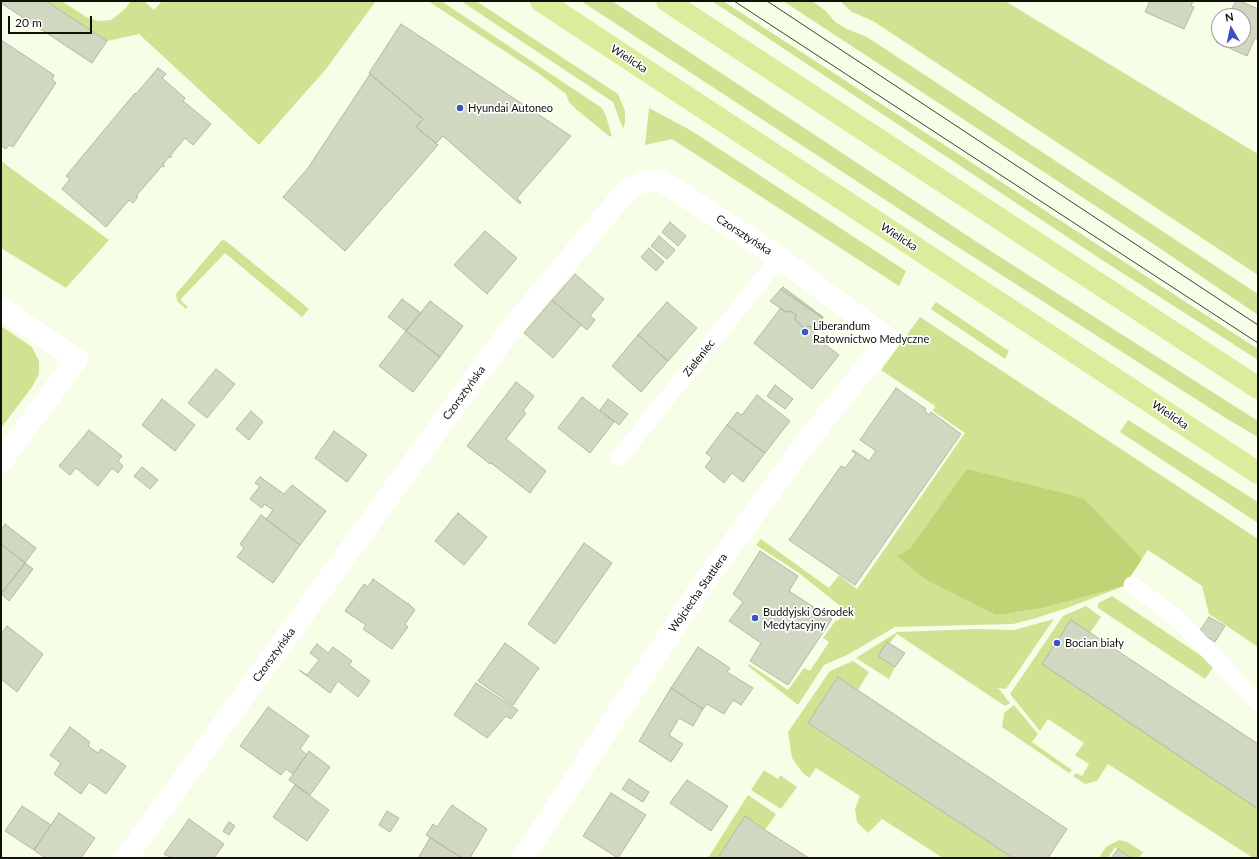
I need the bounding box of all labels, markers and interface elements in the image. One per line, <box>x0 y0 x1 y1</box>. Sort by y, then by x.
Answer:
scale bar <box>10 8 94 34</box>
north arrow <box>1211 8 1251 48</box>
text: N <box>1224 10 1234 24</box>
text: 20 m <box>15 15 42 30</box>
street label: Wielicka <box>608 42 650 76</box>
place label: Hyundai Autoneo <box>468 101 553 115</box>
marker: Hyundai Autoneo <box>455 103 465 113</box>
street label: Czorsztyńska <box>714 212 774 258</box>
street label: Wielicka <box>878 220 920 254</box>
place label: Liberandum Ratownictwo Medyczne <box>813 319 929 345</box>
marker: Liberandum Ratownictwo Medyczne <box>800 327 810 337</box>
street label: Zieleniec <box>680 337 718 379</box>
street label: Czorsztyńska <box>440 363 488 423</box>
street label: Wielicka <box>1149 398 1191 432</box>
street label: Wojciecha Stattlera <box>666 551 730 635</box>
place label: Buddyjski Ośrodek Medytacyjny <box>763 605 854 631</box>
marker: Buddyjski Ośrodek Medytacyjny <box>750 613 760 623</box>
street label: Czorsztyńska <box>250 625 298 685</box>
place label: Bocian biały <box>1065 636 1124 650</box>
marker: Bocian biały <box>1052 638 1062 648</box>

